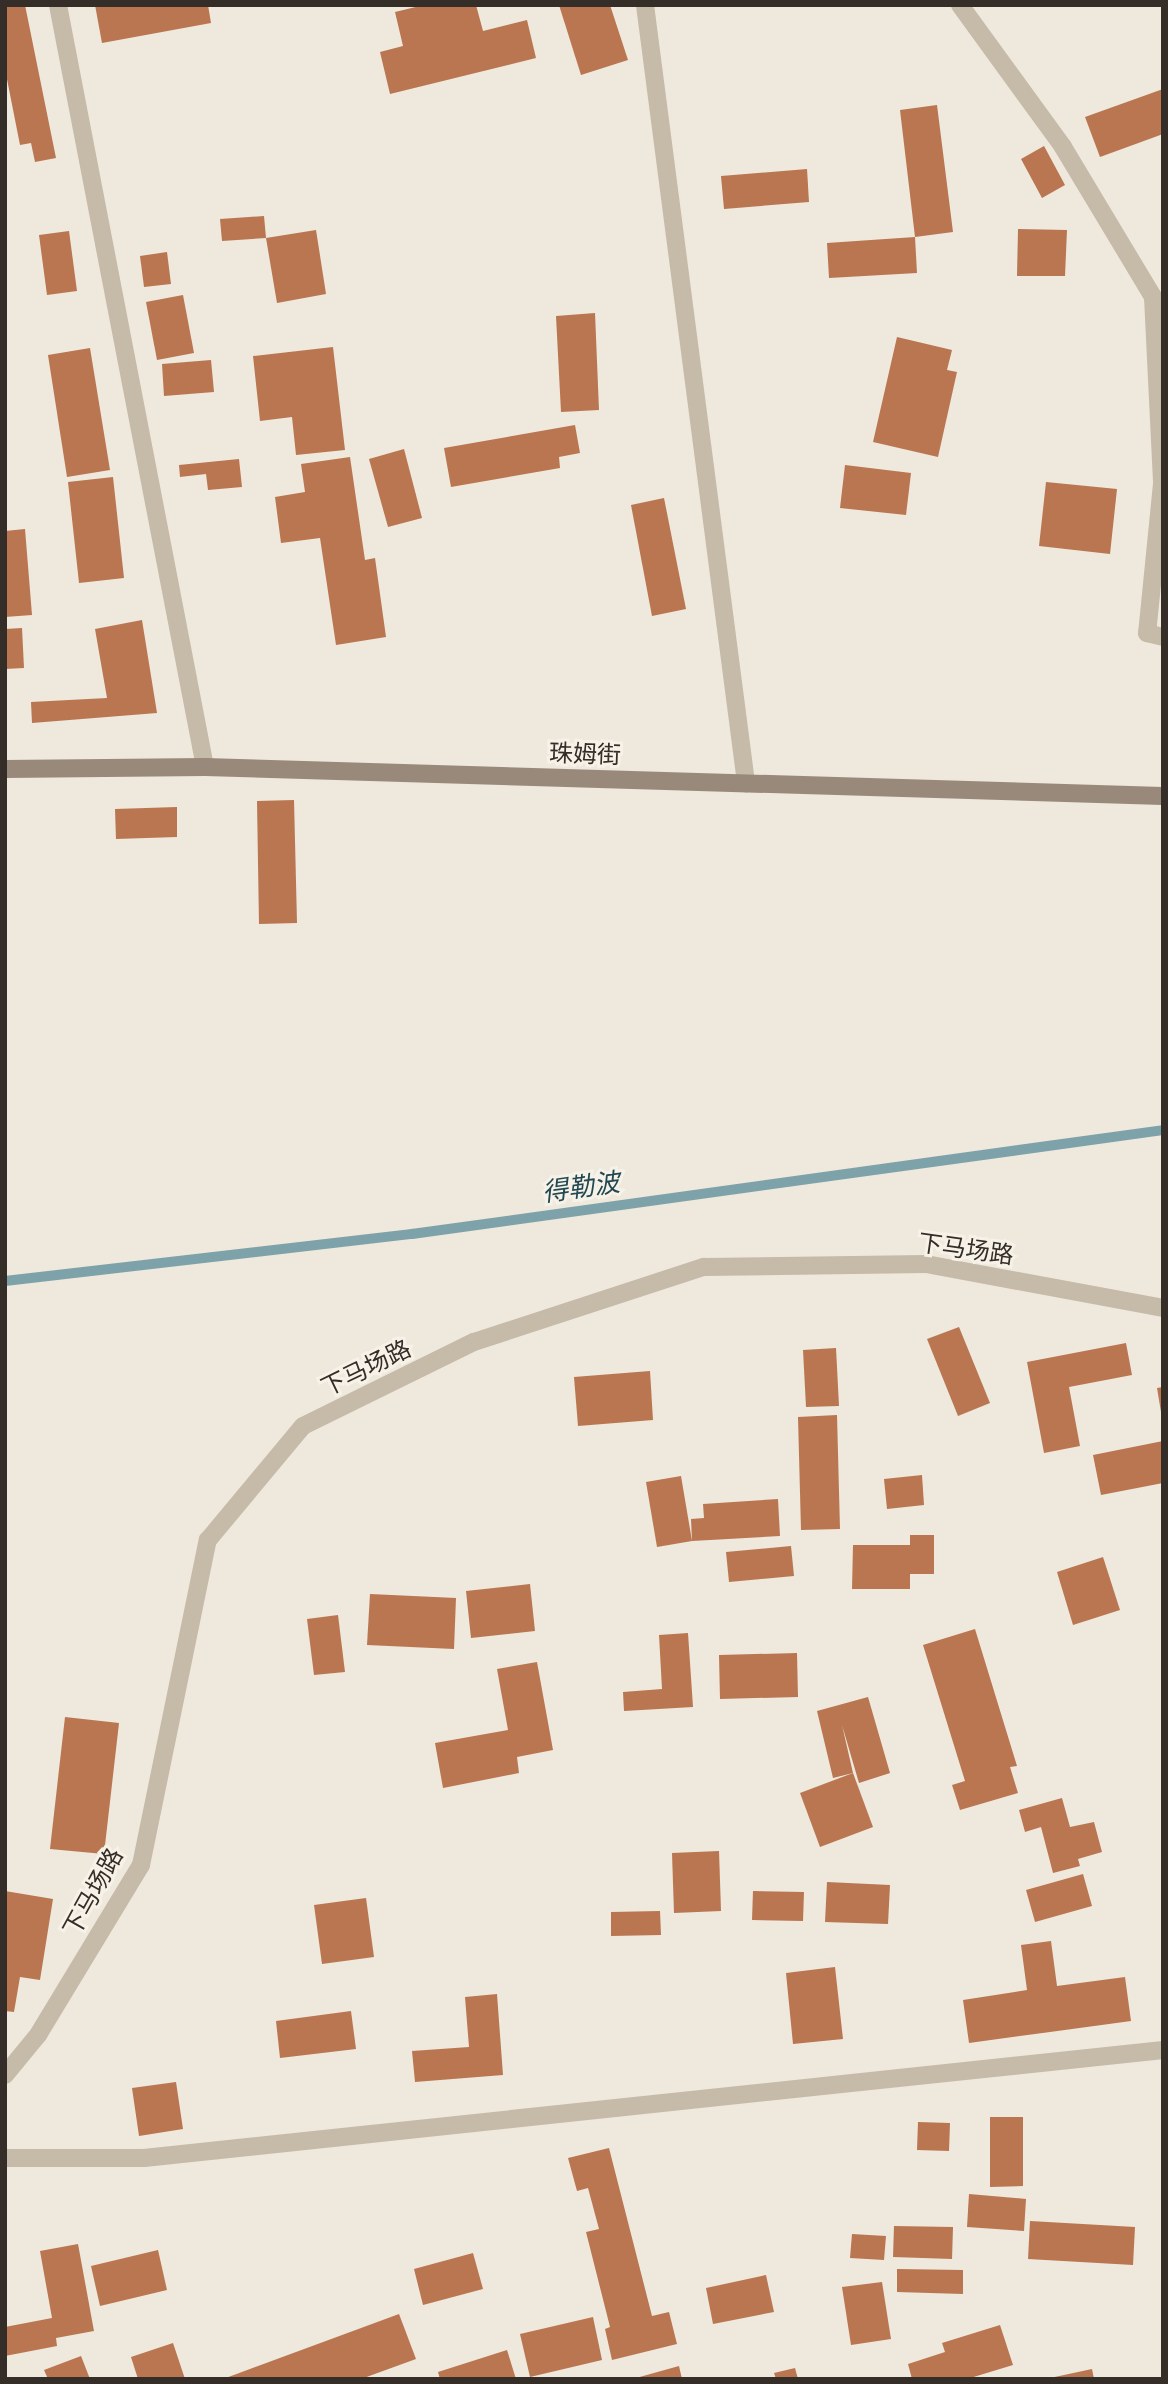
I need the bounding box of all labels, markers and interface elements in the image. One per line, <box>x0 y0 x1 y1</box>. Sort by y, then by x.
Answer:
street label: 珠姆街 <box>549 738 621 770</box>
water label: 得勒波 <box>540 1167 622 1209</box>
street label: 下马场路 <box>916 1228 1016 1270</box>
street label: 下马场路 <box>317 1334 415 1402</box>
street label: 下马场路 <box>57 1843 129 1941</box>

